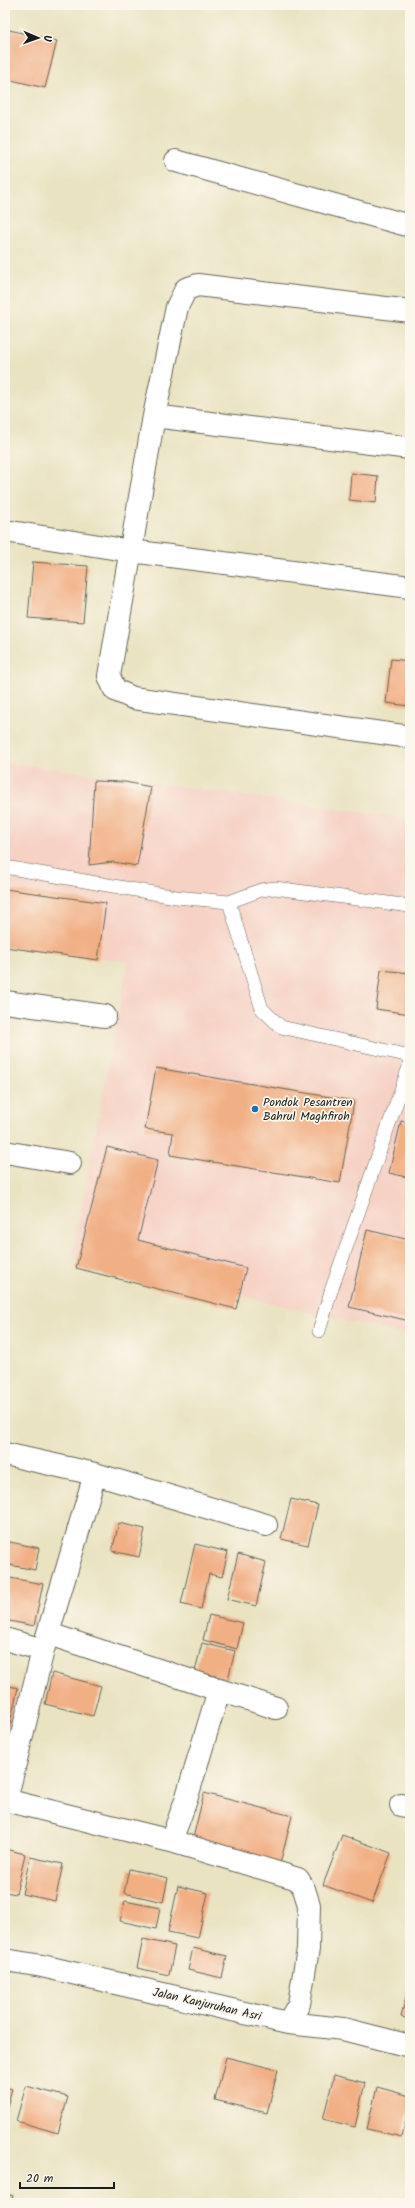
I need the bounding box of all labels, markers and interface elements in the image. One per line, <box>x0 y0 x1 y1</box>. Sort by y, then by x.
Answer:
north arrow <box>18 18 58 58</box>
text: U <box>38 35 56 42</box>
place label: Pondok Pesantren Bahrul Maghfiroh <box>263 1093 353 1126</box>
marker: Pondok Pesantren Bahrul Maghfiroh <box>250 1104 260 1114</box>
street label: Jalan Kanjuruhan Asri <box>151 1983 264 2027</box>
scale bar <box>20 2164 114 2190</box>
text: 20 m <box>26 2169 54 2188</box>

